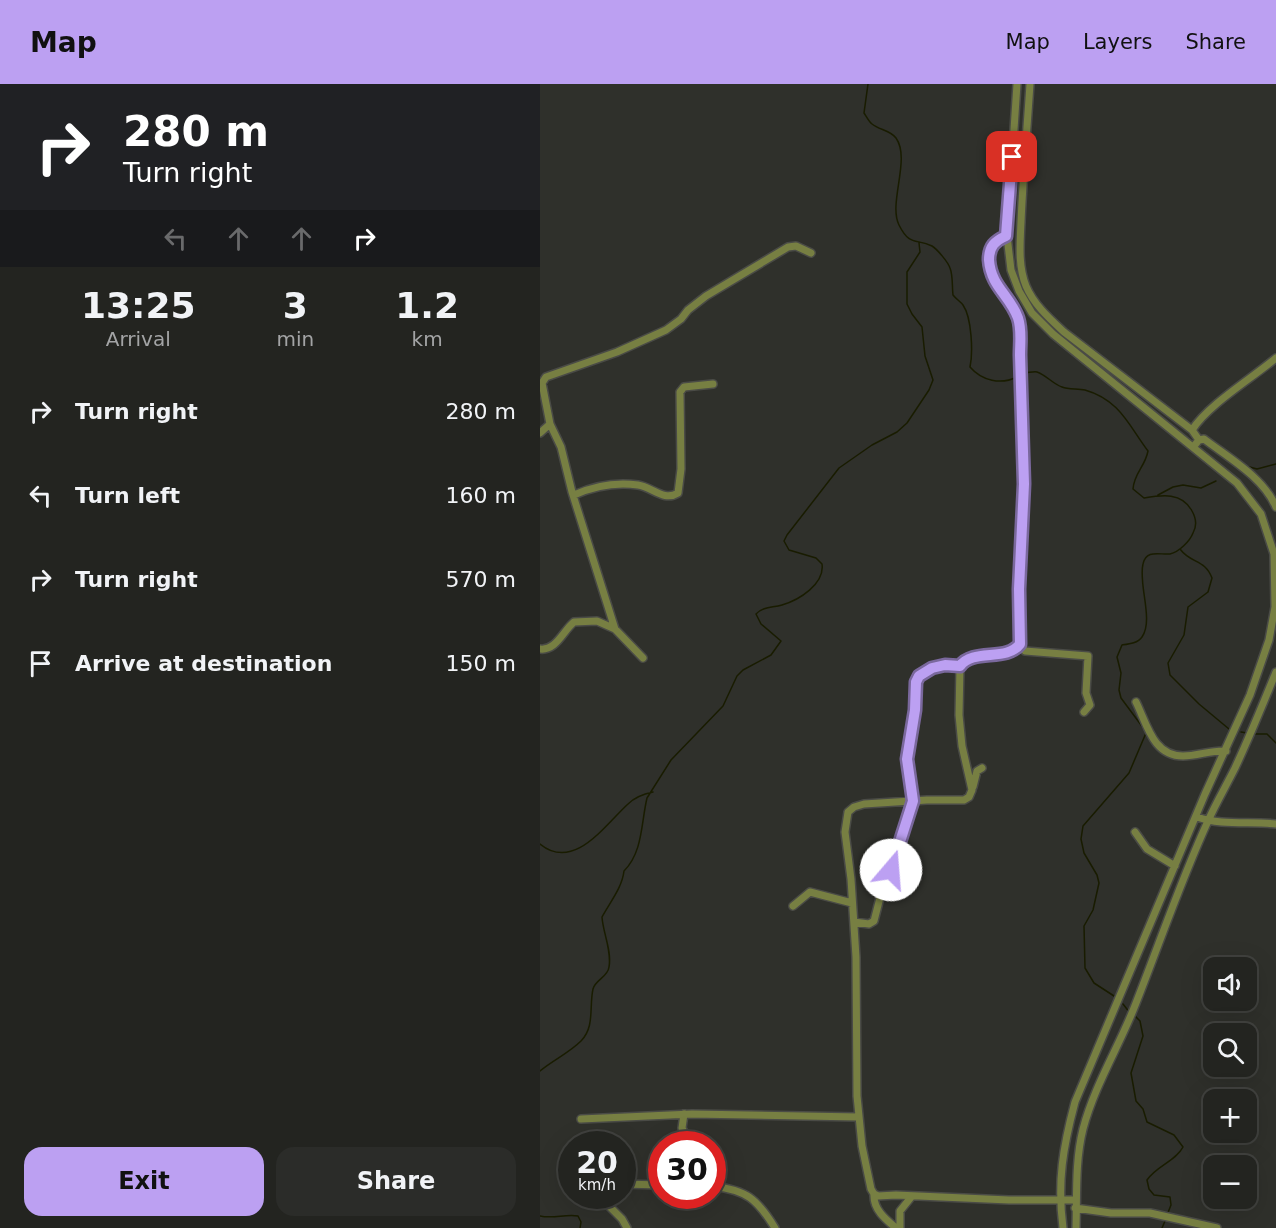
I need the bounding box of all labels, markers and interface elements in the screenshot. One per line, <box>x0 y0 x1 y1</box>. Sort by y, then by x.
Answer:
text: Map <box>30 26 97 59</box>
text: Map <box>1006 30 1050 54</box>
text: Layers <box>1083 30 1152 54</box>
text: Share <box>1185 30 1246 54</box>
text: 280 m <box>123 107 269 156</box>
icon: right <box>24 108 102 186</box>
pin <box>986 131 1037 182</box>
icon: arrive <box>995 140 1028 173</box>
text: Turn right <box>123 157 252 188</box>
icon: left <box>159 222 192 255</box>
icon: ahead <box>222 222 255 255</box>
icon: ahead <box>285 222 318 255</box>
icon: right <box>348 222 381 255</box>
text: 13:25 <box>81 285 196 326</box>
text: 3 <box>283 285 308 326</box>
text: 1.2 <box>395 285 459 326</box>
text: Arrival <box>106 327 171 351</box>
text: min <box>277 327 314 351</box>
text: km <box>412 327 443 351</box>
icon: right <box>24 395 57 428</box>
text: Turn right <box>75 399 198 424</box>
text: 280 m <box>446 399 516 424</box>
icon: left <box>24 479 57 512</box>
text: Turn left <box>75 483 180 508</box>
text: 160 m <box>446 483 516 508</box>
icon: right <box>24 563 57 596</box>
text: Turn right <box>75 567 198 592</box>
text: 570 m <box>446 567 516 592</box>
icon: arrive <box>24 647 57 680</box>
text: Arrive at destination <box>75 651 332 676</box>
text: 150 m <box>446 651 516 676</box>
position arrow <box>859 838 923 902</box>
map controls <box>1203 957 1257 1209</box>
button: sound <box>1203 957 1257 1011</box>
button: search <box>1203 1023 1257 1077</box>
button: + <box>1203 1089 1257 1143</box>
speed limit sign: 30 <box>648 1131 726 1209</box>
text: 20 <box>576 1145 618 1180</box>
button: Exit <box>24 1147 264 1216</box>
button: Share <box>276 1147 516 1216</box>
button: − <box>1203 1155 1257 1209</box>
text: km/h <box>578 1176 616 1194</box>

